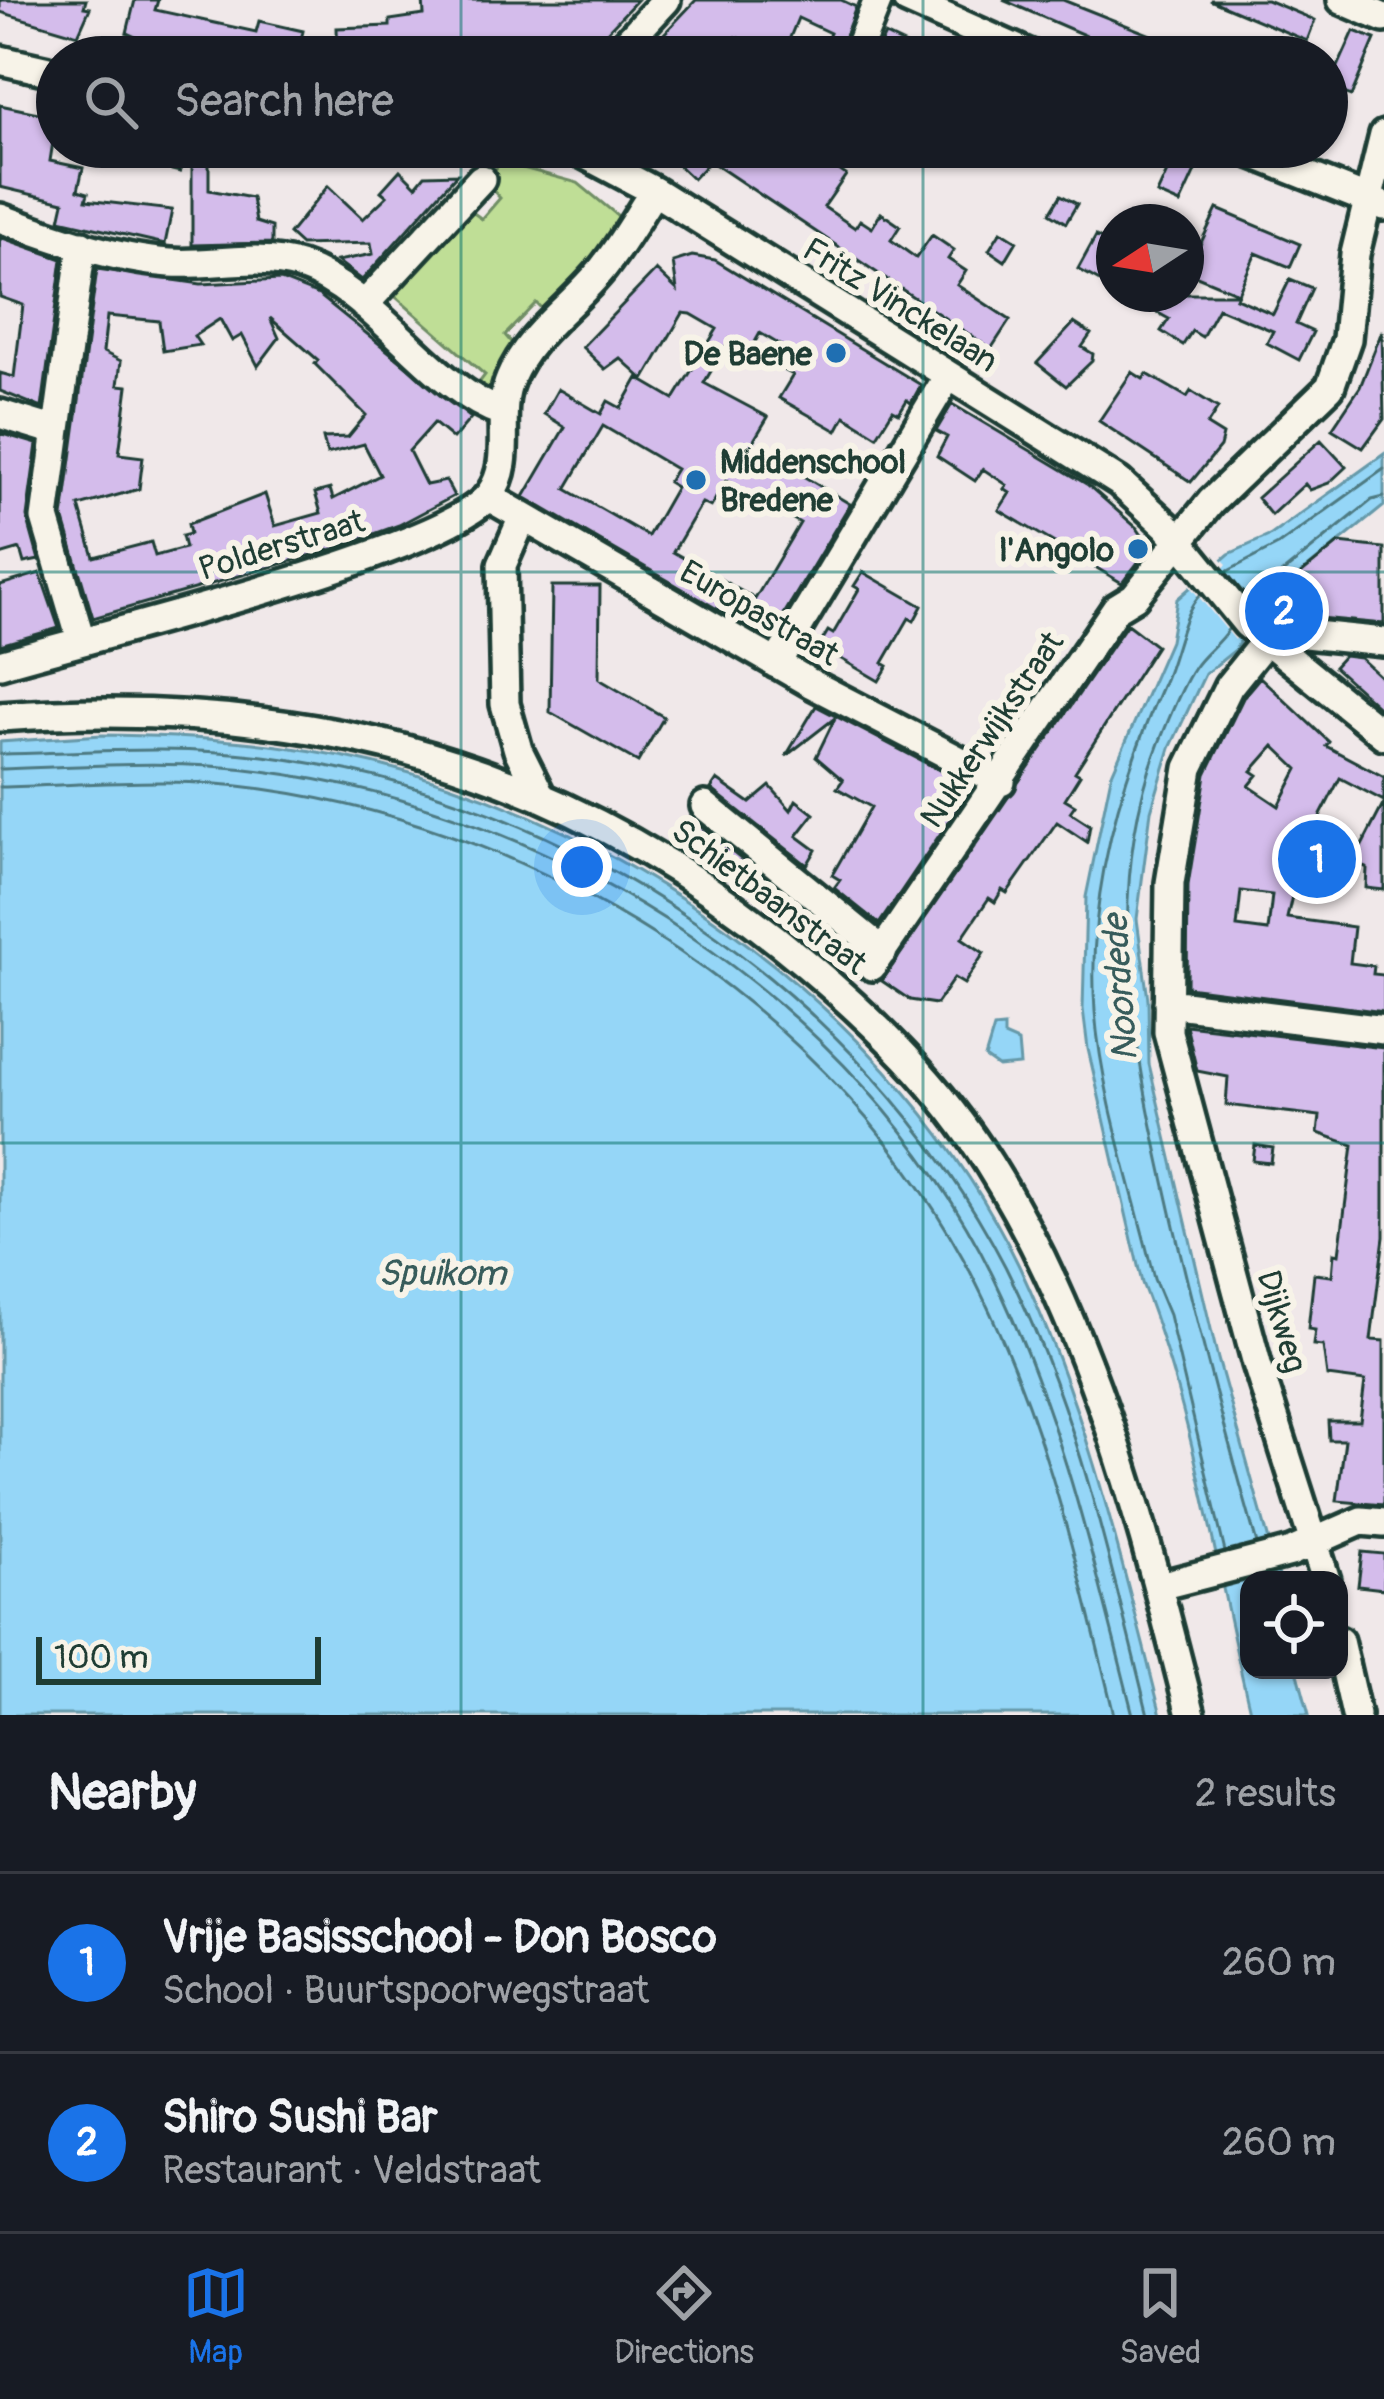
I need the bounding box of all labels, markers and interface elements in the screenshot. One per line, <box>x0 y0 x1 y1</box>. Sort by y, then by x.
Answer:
search box <box>36 36 1348 168</box>
icon: search <box>78 69 144 135</box>
text: Search here <box>174 74 394 130</box>
north arrow <box>1096 204 1204 312</box>
street label: Fritz Vinckelaan <box>795 229 1005 382</box>
place label: De Baene <box>683 334 813 375</box>
marker: De Baene <box>823 340 849 366</box>
place label: Middenschool Bredene <box>720 442 906 521</box>
marker: Middenschool Bredene <box>683 467 709 493</box>
street label: Polderstraat <box>194 501 370 590</box>
place label: l'Angolo <box>1000 530 1114 571</box>
marker: l'Angolo <box>1125 536 1151 562</box>
street label: Europastraat <box>672 551 847 676</box>
pin: 2 <box>1245 566 1323 656</box>
street label: Nukkerwijkstraat <box>911 623 1073 836</box>
street label: Schietbaanstraat <box>663 810 875 984</box>
pin: 1 <box>1278 814 1356 904</box>
your location <box>552 837 612 897</box>
water label: Noordede <box>1093 910 1148 1063</box>
water label: Spuikom <box>378 1251 508 1296</box>
street label: Dijkweg <box>1247 1266 1316 1377</box>
map controls <box>1240 1571 1348 1679</box>
button: locate <box>1240 1571 1348 1679</box>
scale bar <box>36 1631 321 1684</box>
text: 100 m <box>54 1637 148 1678</box>
text: Nearby <box>48 1761 196 1825</box>
text: 2 results <box>1195 1769 1336 1818</box>
text: Vrije Basisschool - Don Bosco <box>162 1910 717 1966</box>
text: 1 <box>79 1938 95 1987</box>
text: 260 m <box>1222 1938 1336 1987</box>
text: School · Buurtspoorwegstraat <box>162 1966 649 2015</box>
text: Shiro Sushi Bar <box>162 2090 438 2146</box>
text: 2 <box>76 2118 98 2167</box>
text: 260 m <box>1222 2118 1336 2167</box>
text: Restaurant · Veldstraat <box>162 2146 541 2195</box>
tab: Map <box>183 2260 249 2373</box>
tab: Directions <box>614 2260 754 2373</box>
tab: Saved <box>1119 2260 1201 2373</box>

